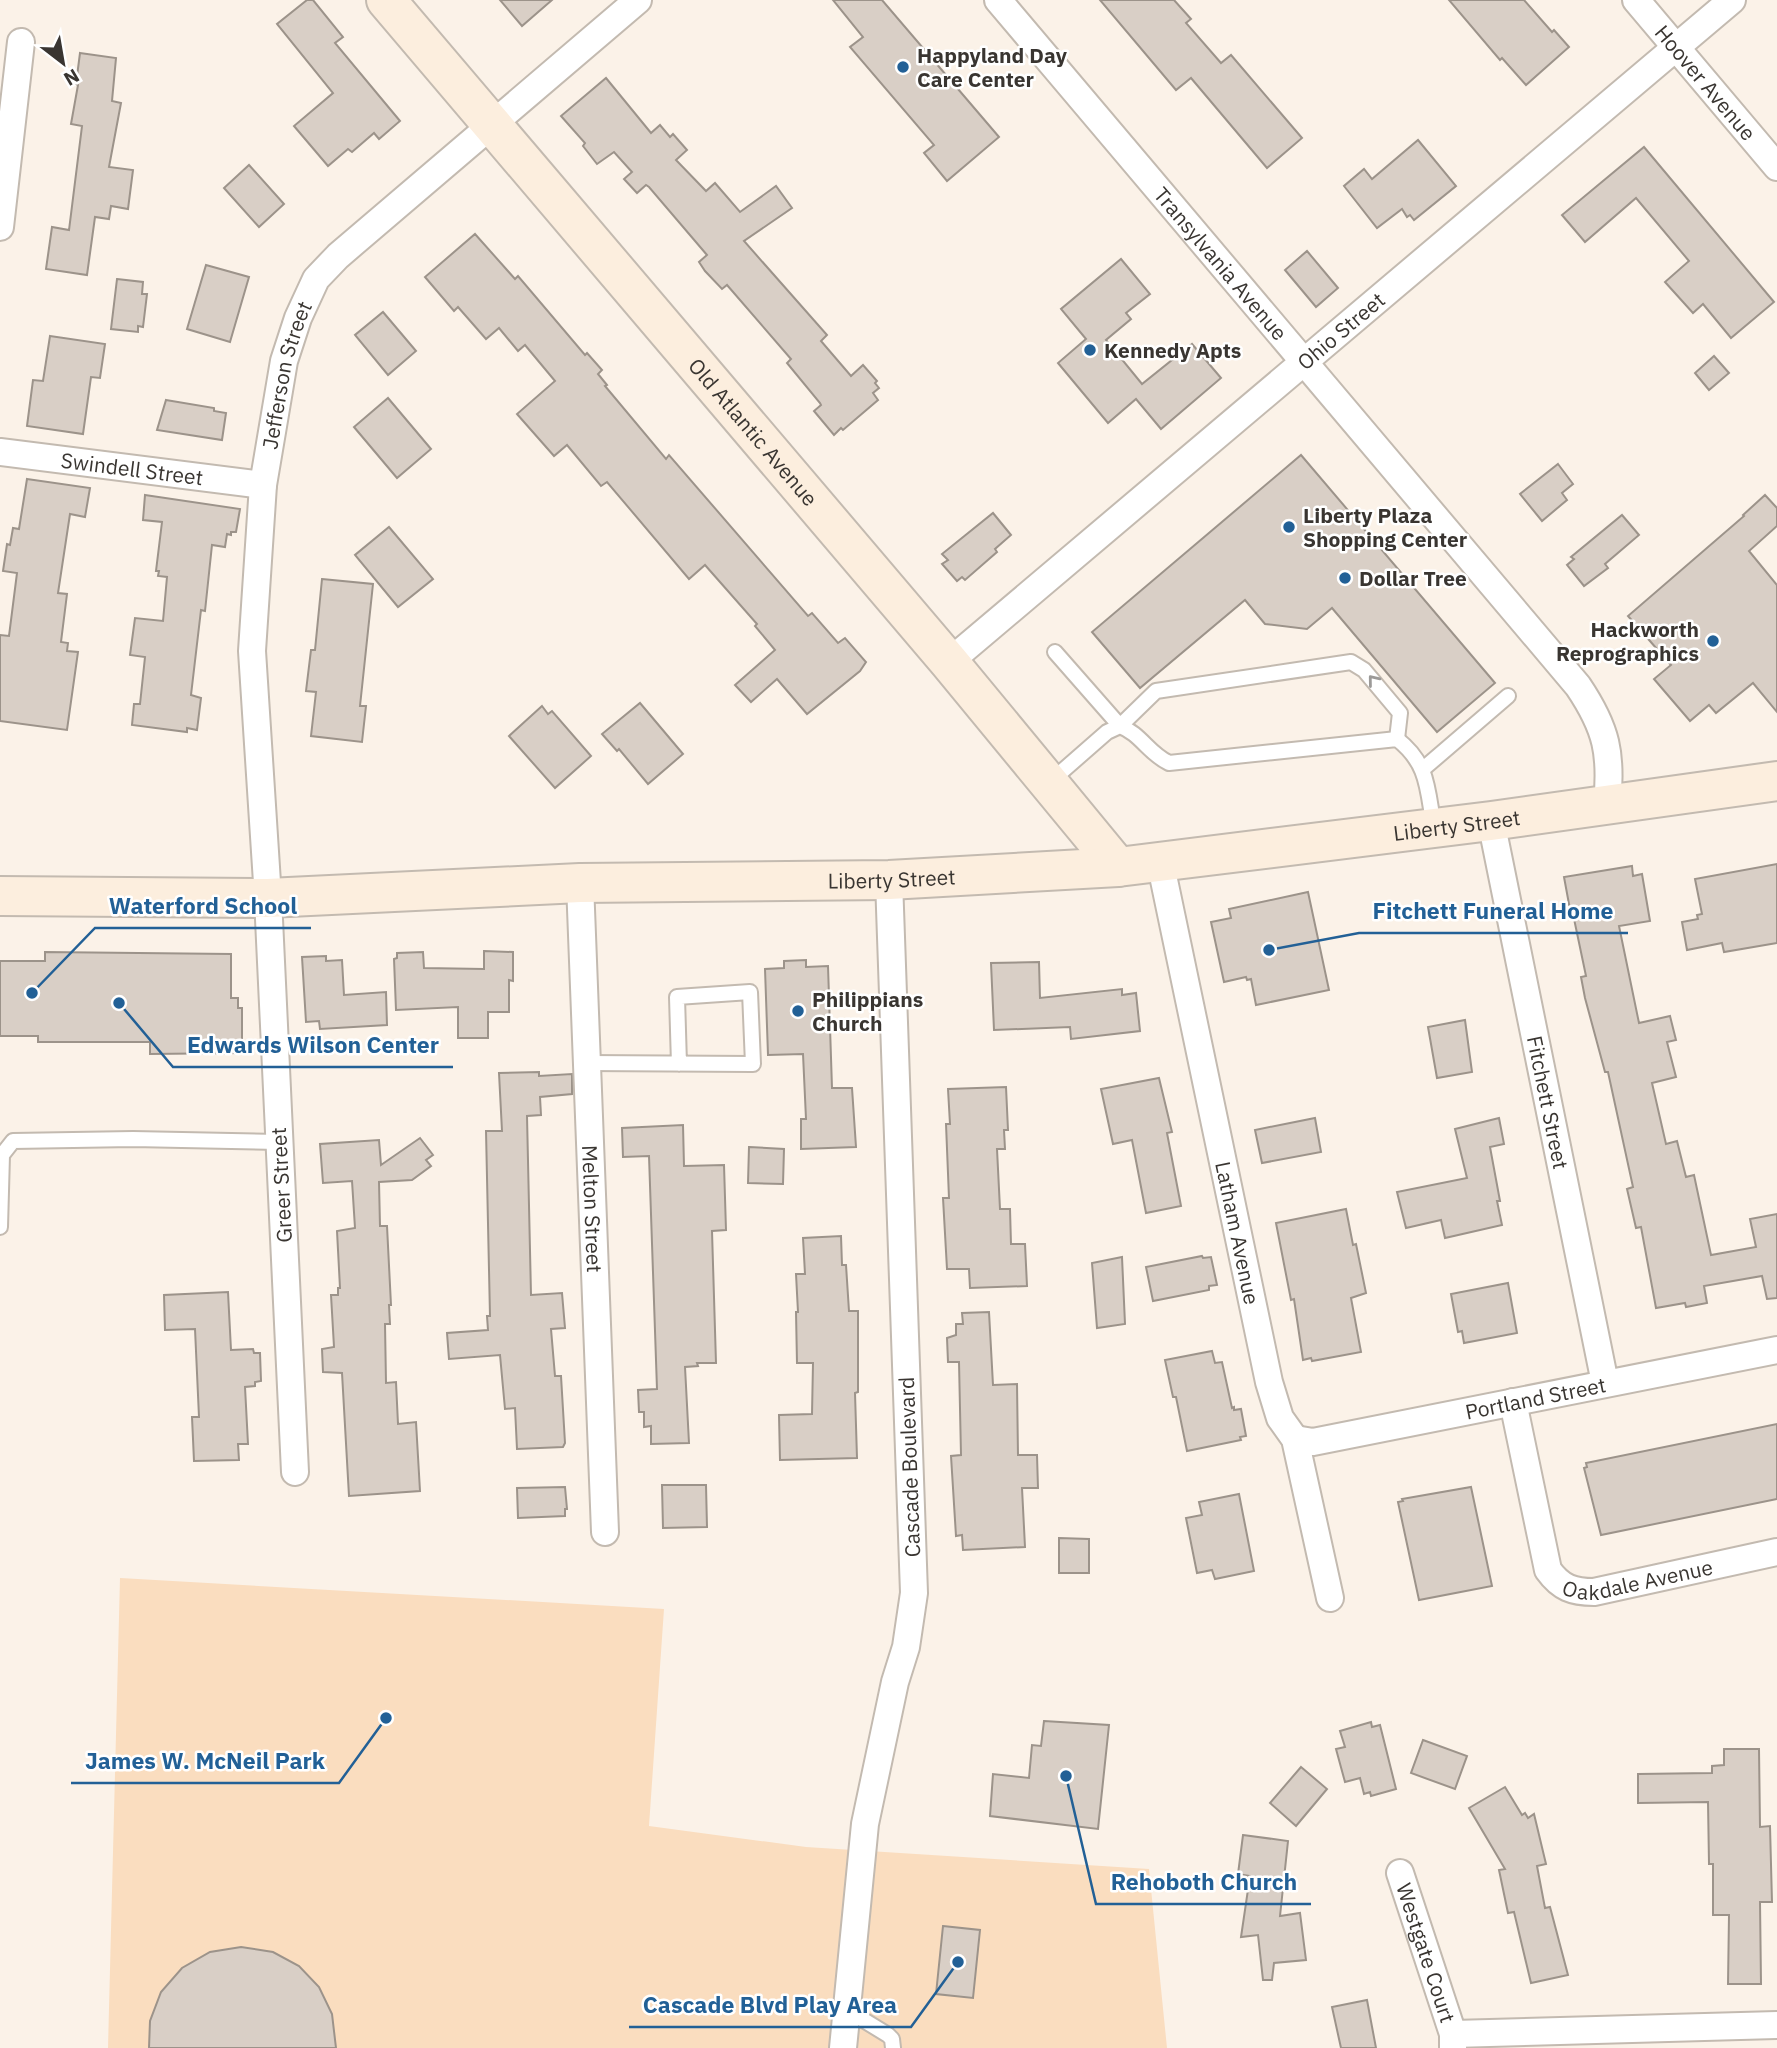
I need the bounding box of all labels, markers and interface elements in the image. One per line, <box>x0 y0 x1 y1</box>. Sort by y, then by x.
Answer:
street label: Hoover Avenue <box>1649 19 1762 146</box>
north arrow <box>28 28 98 98</box>
place label: Happyland Day Care Center <box>917 41 1068 93</box>
marker: Happyland Day Care Center <box>895 59 911 75</box>
text: N <box>60 64 84 91</box>
street label: Transylvania Avenue <box>1148 181 1294 346</box>
street label: Ohio Street <box>1291 286 1390 376</box>
street label: Jefferson Street <box>255 296 318 451</box>
place label: Kennedy Apts <box>1104 336 1241 364</box>
marker: Kennedy Apts <box>1082 342 1098 358</box>
street label: Old Atlantic Avenue <box>683 352 824 512</box>
street label: Swindell Street <box>59 446 205 491</box>
place label: Liberty Plaza Shopping Center <box>1303 501 1468 553</box>
marker: Liberty Plaza Shopping Center <box>1281 519 1297 535</box>
place label: Dollar Tree <box>1359 564 1467 592</box>
marker: Dollar Tree <box>1337 570 1353 586</box>
place label: Hackworth Reprographics <box>1556 615 1699 667</box>
marker: Hackworth Reprographics <box>1705 633 1721 649</box>
one-way arrow <box>1369 676 1381 689</box>
street label: Liberty Street <box>1392 803 1522 847</box>
street label: Liberty Street <box>828 862 956 895</box>
callout: Waterford School <box>95 884 311 928</box>
callout: Fitchett Funeral Home <box>1359 889 1628 933</box>
text: Waterford School <box>109 890 297 920</box>
text: Fitchett Funeral Home <box>1373 895 1614 925</box>
place label: Philippians Church <box>812 985 923 1037</box>
marker: Philippians Church <box>790 1003 806 1019</box>
callout: Edwards Wilson Center <box>173 1023 453 1067</box>
text: Edwards Wilson Center <box>187 1029 439 1059</box>
street label: Fitchett Street <box>1521 1033 1575 1171</box>
street label: Greer Street <box>264 1127 298 1243</box>
street label: Melton Street <box>576 1144 609 1273</box>
street label: Latham Avenue <box>1209 1159 1266 1307</box>
street label: Portland Street <box>1463 1370 1608 1426</box>
street label: Cascade Boulevard <box>892 1376 926 1558</box>
street label: Oakdale Avenue <box>1558 1552 1715 1606</box>
callout: James W. McNeil Park <box>71 1739 339 1783</box>
text: James W. McNeil Park <box>85 1745 326 1775</box>
callout: Rehoboth Church <box>1096 1860 1311 1904</box>
text: Rehoboth Church <box>1111 1866 1297 1896</box>
street label: Westgate Court <box>1390 1879 1462 2026</box>
callout: Cascade Blvd Play Area <box>629 1983 911 2027</box>
text: Cascade Blvd Play Area <box>643 1989 897 2019</box>

